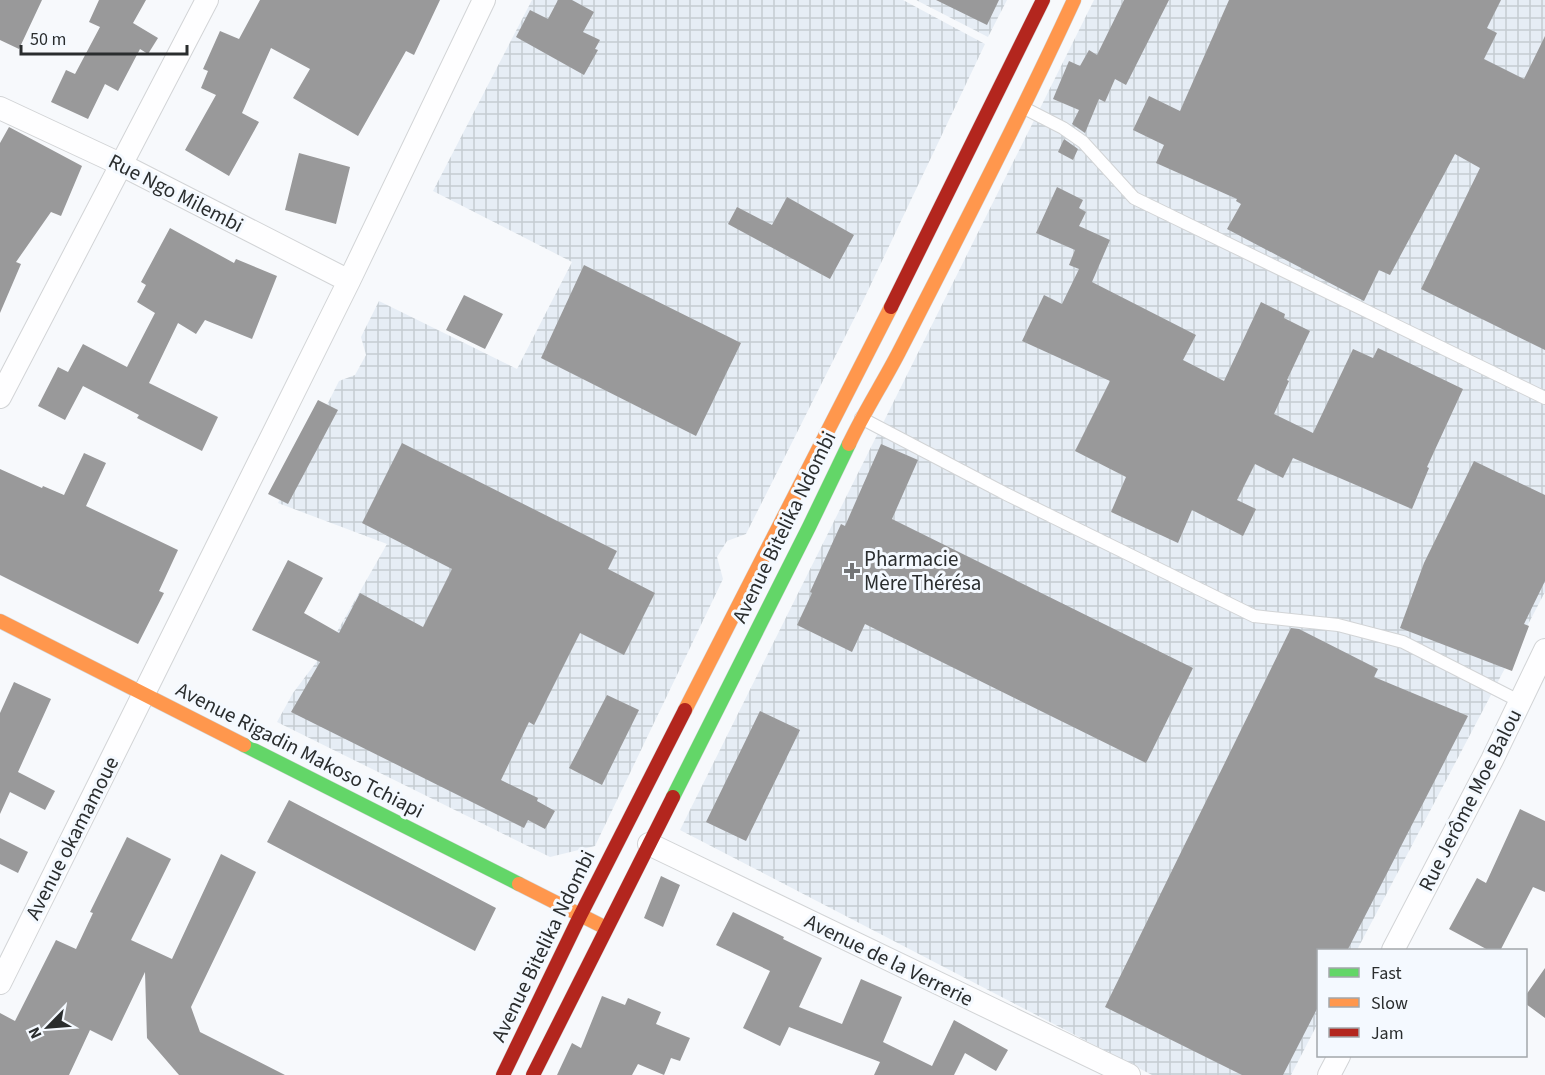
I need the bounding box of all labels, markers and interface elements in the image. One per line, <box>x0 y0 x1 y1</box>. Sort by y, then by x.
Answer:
scale bar <box>21 18 188 56</box>
text: 50 m <box>30 27 66 52</box>
street label: Rue Ngo Milembi <box>103 146 249 240</box>
street label: Avenue Bitelika Ndombi <box>724 426 844 628</box>
place label: Pharmacie Mère Thérésa <box>864 544 981 598</box>
marker: Pharmacie Mère Thérésa <box>845 564 859 578</box>
street label: Avenue Rigadin Makoso Tchiapi <box>171 674 429 826</box>
street label: Rue Jerôme Moe Balou <box>1411 704 1529 896</box>
street label: Avenue okamamoue <box>18 751 126 925</box>
street label: Avenue Bitelika Ndombi <box>483 845 603 1047</box>
street label: Avenue de la Verrerie <box>800 906 978 1014</box>
legend <box>1317 949 1527 1057</box>
text: Fast <box>1371 961 1402 986</box>
text: Slow <box>1371 991 1408 1016</box>
north arrow <box>18 997 78 1057</box>
text: Jam <box>1371 1021 1404 1046</box>
text: N <box>23 1023 48 1042</box>

